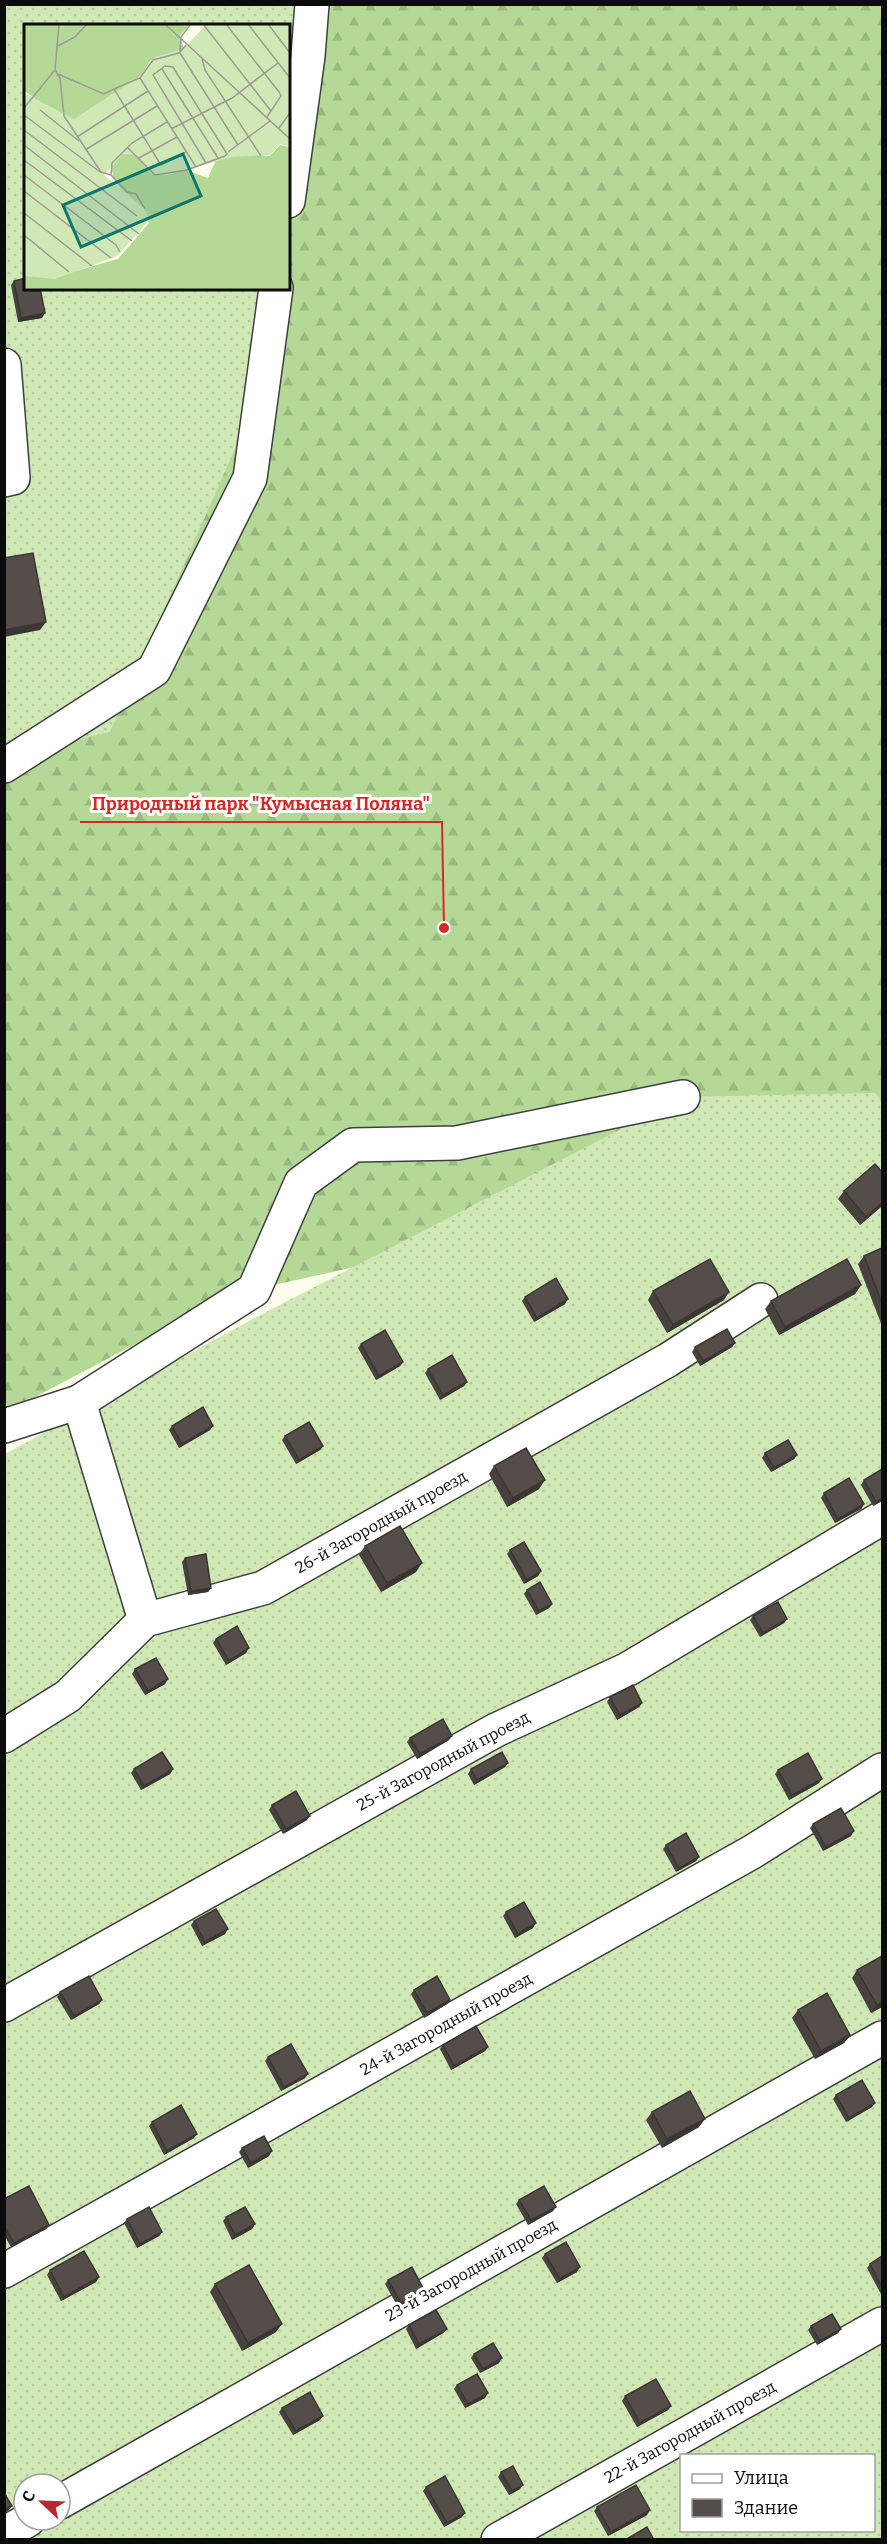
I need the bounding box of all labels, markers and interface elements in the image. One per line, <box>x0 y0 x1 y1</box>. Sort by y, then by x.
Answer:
inset map <box>24 24 290 290</box>
callout: Природный парк "Кумысная Поляна" <box>80 786 442 822</box>
text: Природный парк "Кумысная Поляна" <box>92 793 430 815</box>
street label: 26-й Загородный проезд <box>292 1467 471 1577</box>
street label: 25-й Загородный проезд <box>353 1707 533 1815</box>
street label: 24-й Загородный проезд <box>357 1969 536 2079</box>
street label: 23-й Загородный проезд <box>382 2215 560 2325</box>
street label: 22-й Загородный проезд <box>601 2377 779 2487</box>
legend <box>680 2454 875 2532</box>
text: Улица <box>734 2467 789 2489</box>
north arrow <box>12 2472 72 2532</box>
text: С <box>18 2488 39 2505</box>
text: Здание <box>734 2497 798 2519</box>

